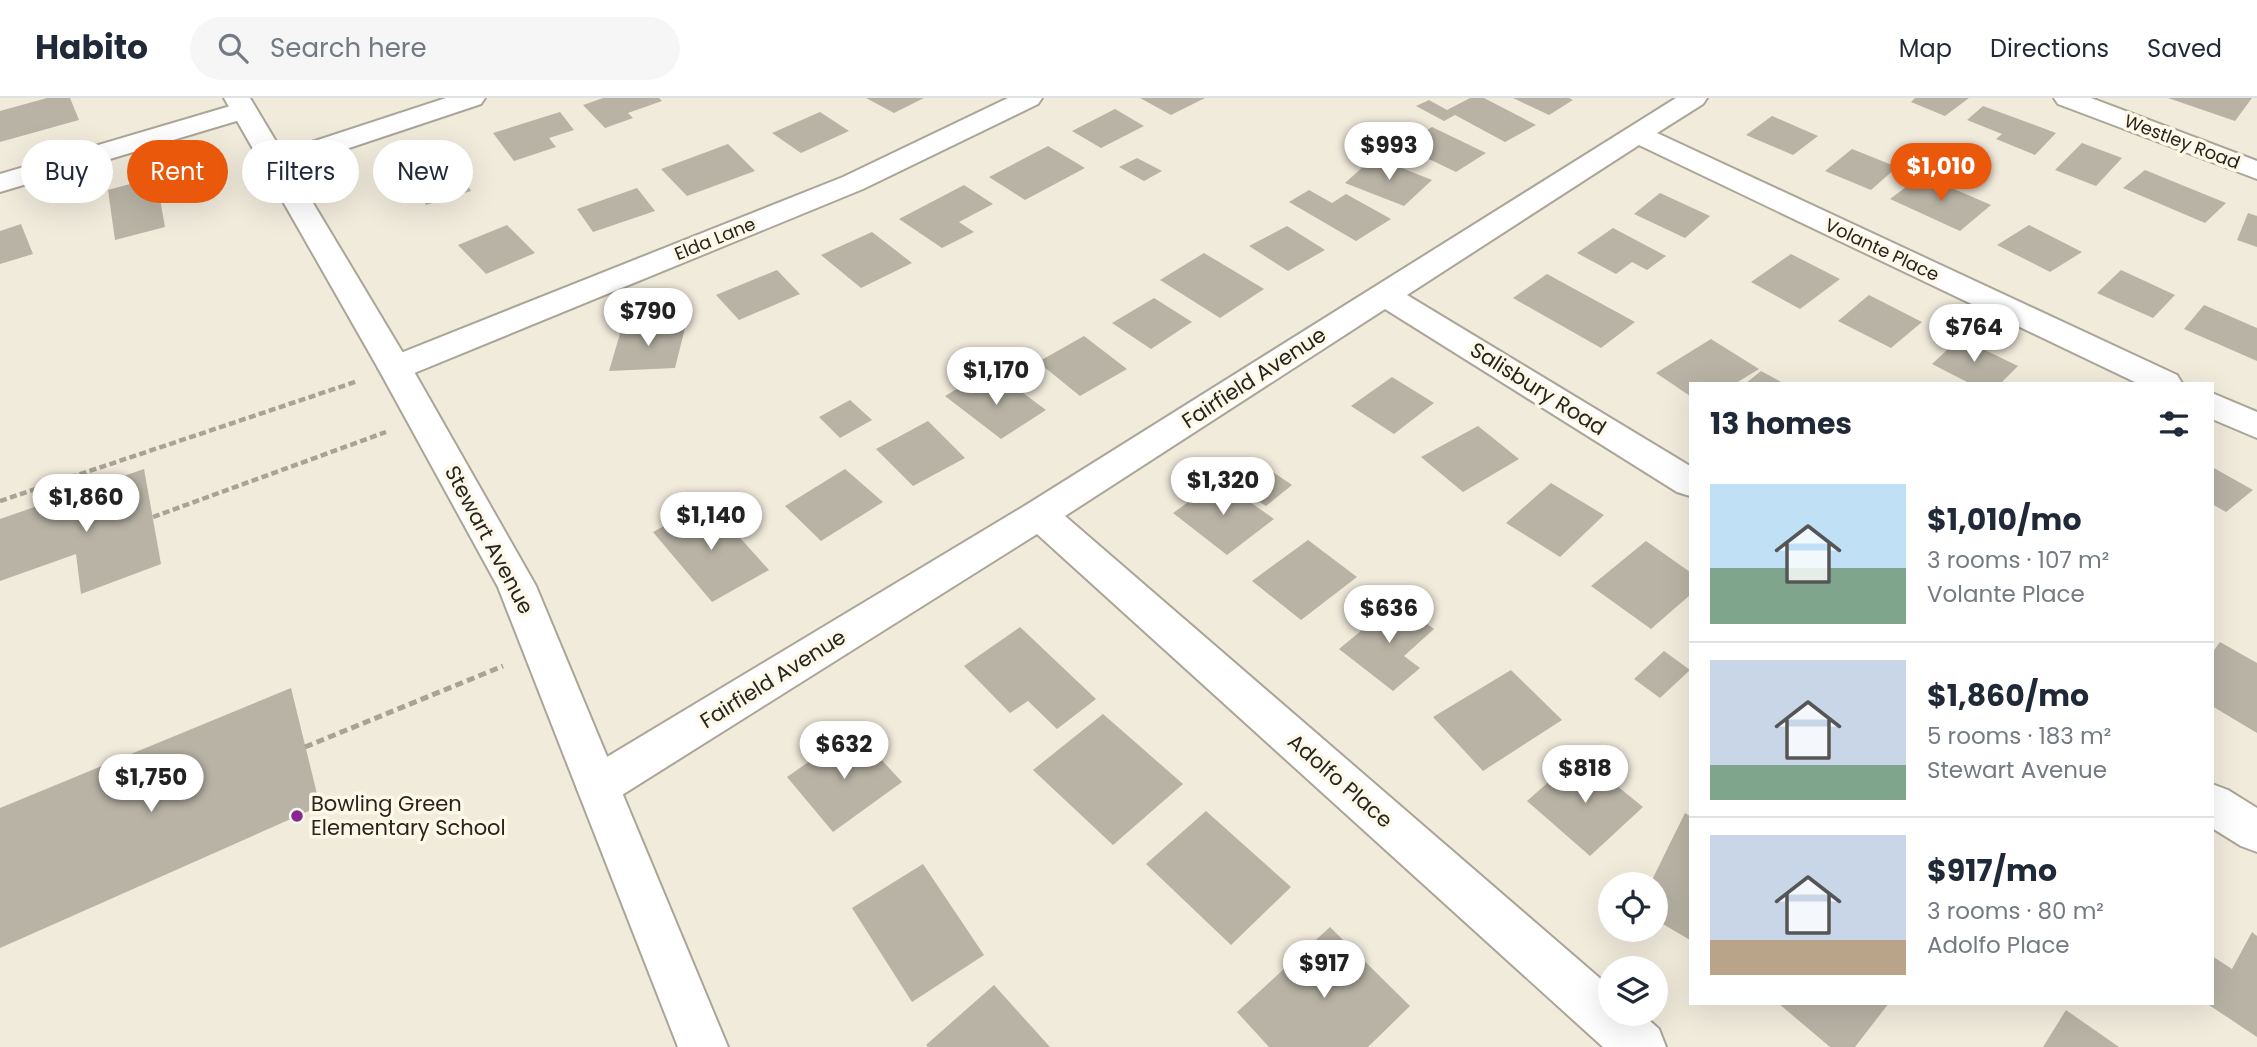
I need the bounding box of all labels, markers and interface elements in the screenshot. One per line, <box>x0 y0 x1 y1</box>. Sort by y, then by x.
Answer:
search box <box>190 17 680 80</box>
text: Habito <box>35 24 148 71</box>
icon: search <box>214 29 252 67</box>
text: Search here <box>270 30 427 66</box>
text: Map <box>1899 32 1952 65</box>
text: Directions <box>1990 32 2109 65</box>
text: Saved <box>2147 32 2222 65</box>
street label: Westley Road <box>2121 108 2244 175</box>
pin: $993 <box>1348 122 1430 182</box>
text: $993 <box>1360 129 1418 161</box>
chip: Buy <box>21 140 113 203</box>
chip: Rent <box>127 140 228 203</box>
chip: Filters <box>242 140 359 203</box>
chip: New <box>373 140 473 203</box>
pin: $1,010 <box>1884 144 1998 203</box>
text: $1,010 <box>1906 150 1976 182</box>
street label: Elda Lane <box>671 211 759 266</box>
street label: Volante Place <box>1821 212 1943 287</box>
pin: $790 <box>607 288 689 348</box>
text: $790 <box>620 295 676 327</box>
pin: $764 <box>1933 304 2015 364</box>
text: $764 <box>1945 311 2003 343</box>
street label: Fairfield Avenue <box>1176 320 1332 435</box>
street label: Salisbury Road <box>1465 335 1612 442</box>
pin: $1,170 <box>939 348 1053 407</box>
text: $1,170 <box>963 354 1029 386</box>
text: 13 homes <box>1710 402 1852 445</box>
icon: filters <box>2155 405 2193 443</box>
pin: $1,320 <box>1166 458 1280 517</box>
street label: Stewart Avenue <box>438 460 541 619</box>
text: $1,320 <box>1187 464 1259 496</box>
pin: $1,860 <box>29 474 143 534</box>
text: $1,860 <box>49 481 123 513</box>
pin: $1,140 <box>654 492 768 552</box>
text: $1,010/mo <box>1927 498 2082 541</box>
text: $1,140 <box>676 499 746 531</box>
icon: home <box>1766 512 1850 596</box>
text: 3 rooms · 107 m² <box>1927 544 2109 576</box>
text: Volante Place <box>1927 578 2085 610</box>
pin: $636 <box>1348 586 1430 645</box>
text: $636 <box>1360 592 1418 624</box>
street label: Fairfield Avenue <box>694 622 851 735</box>
text: $1,860/mo <box>1927 674 2089 717</box>
icon: home <box>1766 688 1850 772</box>
text: 5 rooms · 183 m² <box>1927 720 2111 752</box>
pin: $632 <box>803 722 885 781</box>
street label: Adolfo Place <box>1282 727 1399 834</box>
text: $632 <box>816 728 872 760</box>
pin: $818 <box>1544 746 1626 805</box>
text: $818 <box>1558 752 1612 784</box>
pin: $1,750 <box>94 754 208 814</box>
text: Stewart Avenue <box>1927 754 2107 786</box>
text: $1,750 <box>115 761 187 793</box>
place label: Bowling Green Elementary School <box>311 789 506 842</box>
marker: Bowling Green Elementary School <box>289 808 305 824</box>
text: $917/mo <box>1927 849 2057 892</box>
icon: home <box>1766 863 1850 947</box>
map controls <box>1598 872 1668 1026</box>
button: locate <box>1598 872 1668 942</box>
text: 3 rooms · 80 m² <box>1927 895 2104 927</box>
text: Adolfo Place <box>1927 929 2070 961</box>
pin: $917 <box>1283 940 1365 1000</box>
text: $917 <box>1299 947 1349 979</box>
button: layers <box>1598 956 1668 1026</box>

